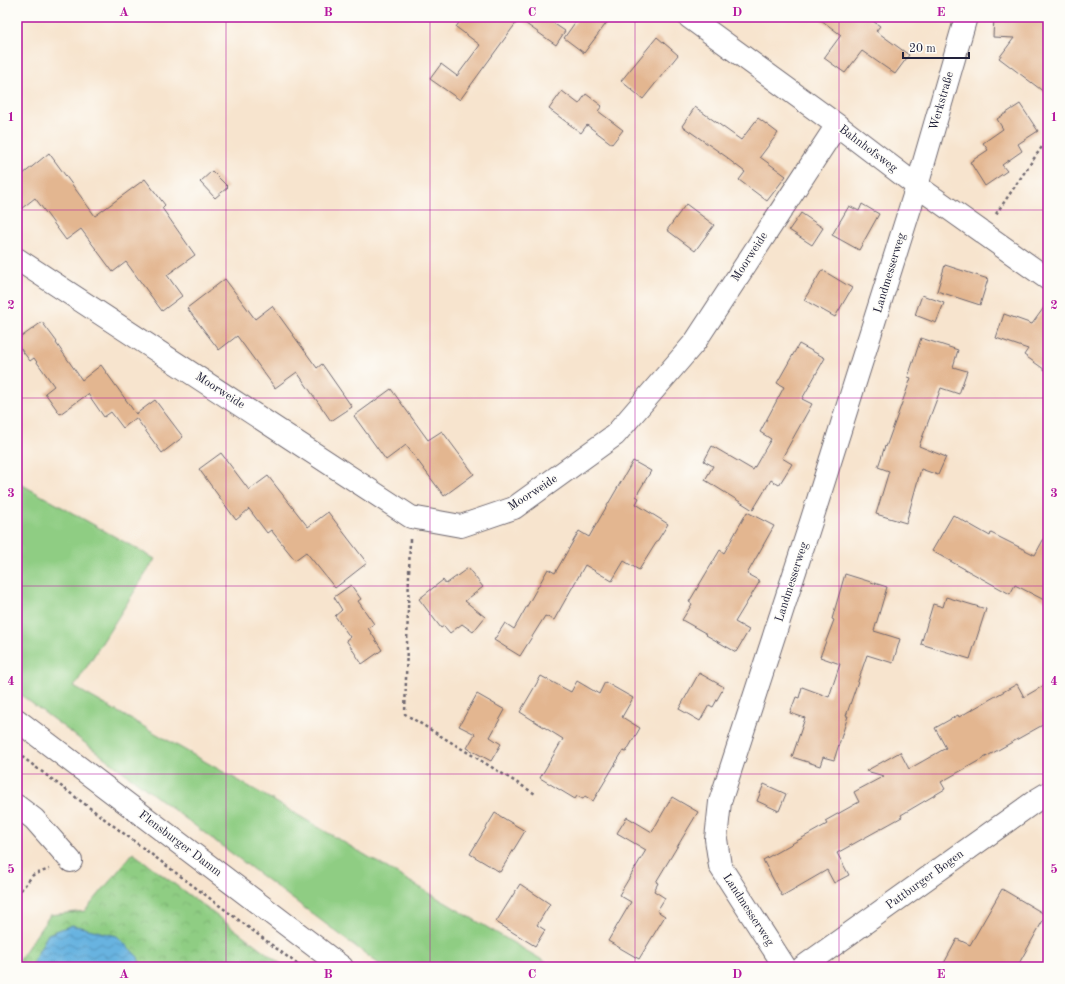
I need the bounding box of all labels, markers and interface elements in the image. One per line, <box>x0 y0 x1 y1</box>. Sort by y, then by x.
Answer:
text: A <box>119 6 129 19</box>
text: B <box>323 6 333 19</box>
text: C <box>528 6 536 19</box>
text: D <box>732 6 742 19</box>
text: E <box>937 6 946 19</box>
scale bar <box>903 34 969 60</box>
text: 20 m <box>909 43 936 55</box>
street label: Werkstraße <box>928 70 956 132</box>
text: 1 <box>7 111 15 124</box>
text: 1 <box>1050 111 1058 124</box>
street label: Bahnhofsweg <box>837 123 900 175</box>
street label: Moorweide <box>730 230 771 284</box>
street label: Landmesserweg <box>872 231 908 315</box>
text: 2 <box>7 299 15 312</box>
text: 2 <box>1050 299 1058 312</box>
street label: Moorweide <box>193 371 247 412</box>
street label: Moorweide <box>506 472 560 513</box>
text: 3 <box>7 487 15 500</box>
text: 3 <box>1050 487 1058 500</box>
street label: Landmesserweg <box>773 540 811 623</box>
text: 4 <box>7 675 15 688</box>
text: 4 <box>1050 675 1058 688</box>
street label: Flensburger Damm <box>136 809 224 879</box>
street label: Pattburger Bogen <box>884 848 966 912</box>
text: 5 <box>7 863 15 876</box>
text: 5 <box>1050 863 1058 876</box>
street label: Landmesserweg <box>720 872 776 949</box>
text: A <box>119 968 129 981</box>
text: B <box>323 968 333 981</box>
text: C <box>528 968 536 981</box>
text: D <box>732 968 742 981</box>
text: E <box>937 968 946 981</box>

